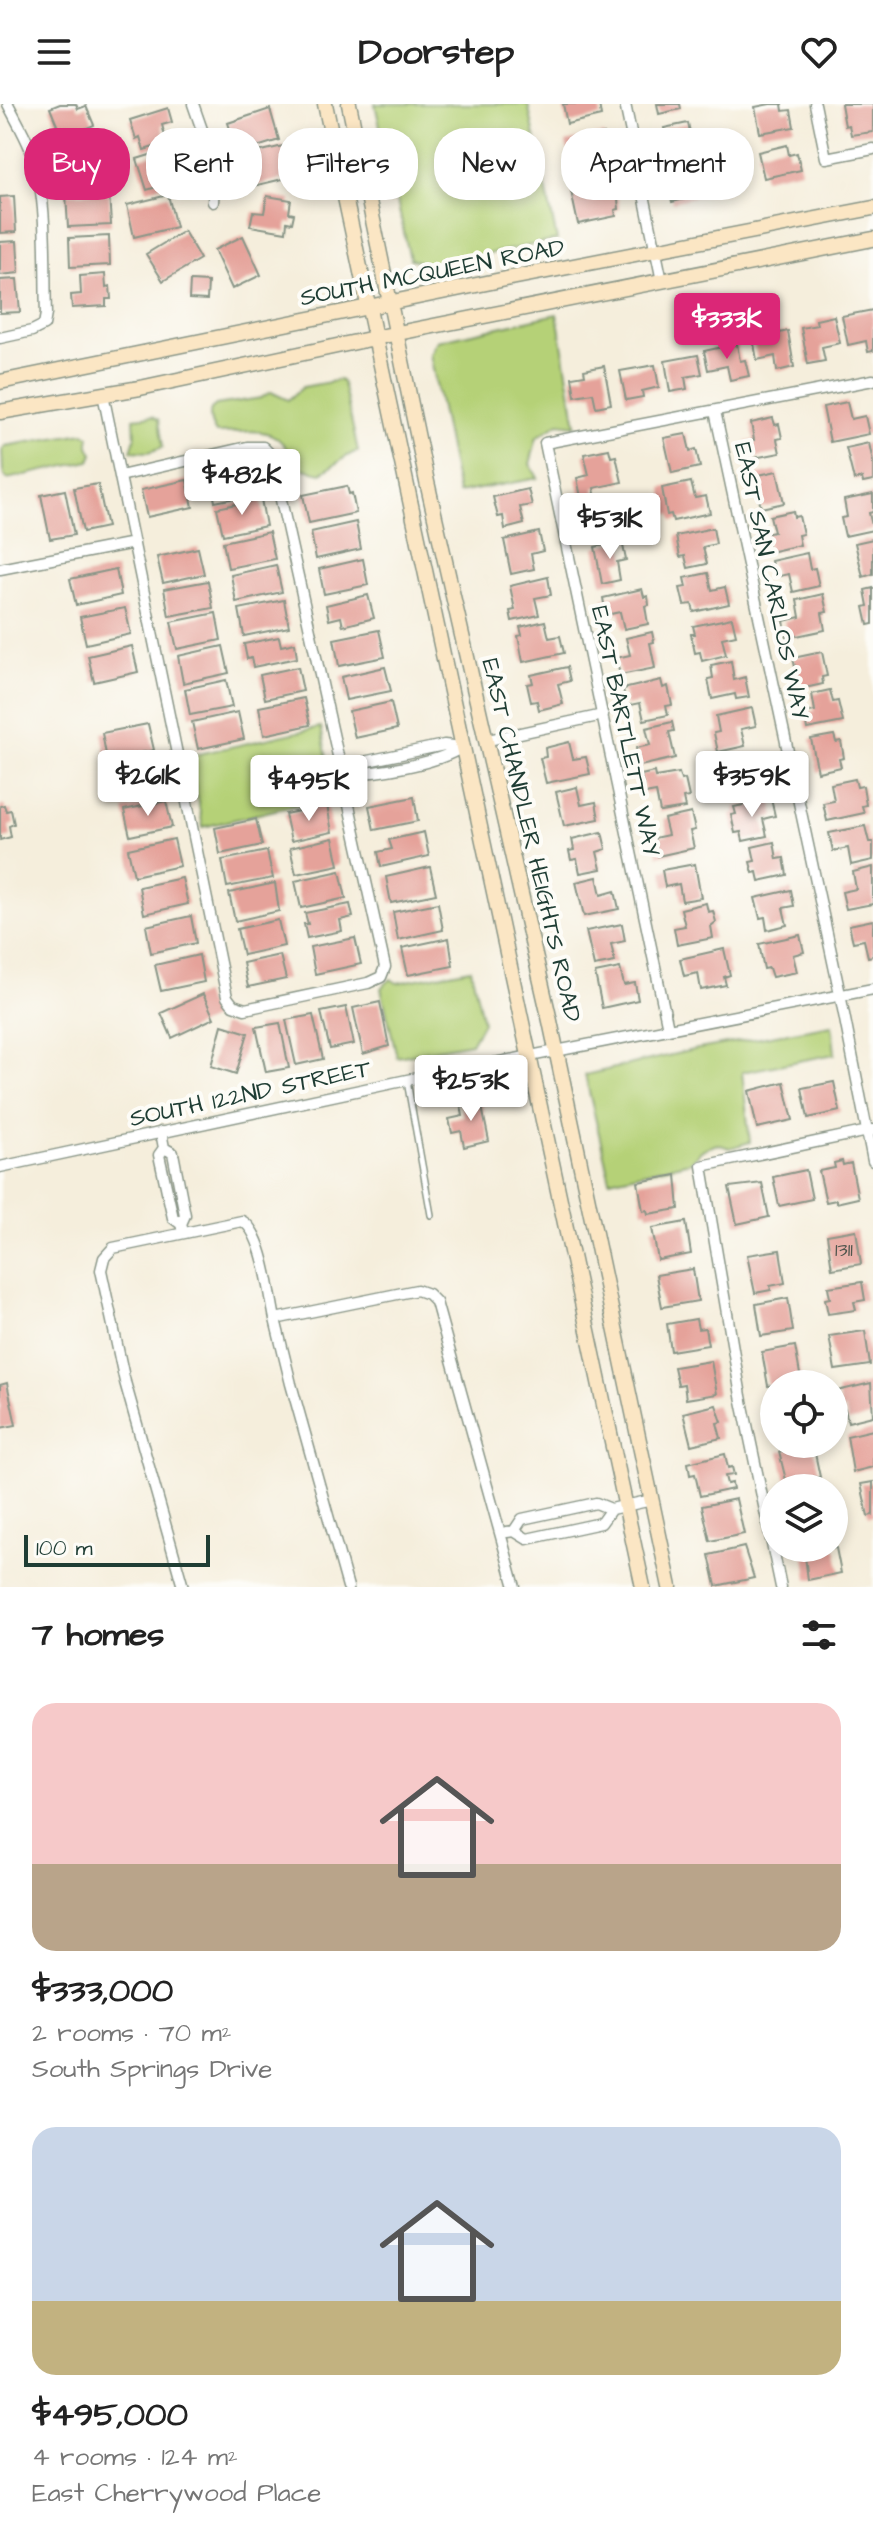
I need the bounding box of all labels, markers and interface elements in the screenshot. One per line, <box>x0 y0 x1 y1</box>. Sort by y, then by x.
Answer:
text: Doorstep <box>359 27 514 78</box>
icon: menu <box>32 30 76 74</box>
icon: heart <box>797 30 841 74</box>
chip: Buy <box>24 128 130 200</box>
chip: Rent <box>146 128 262 200</box>
chip: Filters <box>278 128 418 200</box>
chip: New <box>434 128 545 200</box>
chip: Apartment <box>561 128 754 200</box>
street label: SOUTH MCQUEEN ROAD <box>297 231 567 315</box>
pin: $333K <box>671 293 783 361</box>
text: $333K <box>692 301 762 337</box>
street label: EAST SAN CARLOS WAY <box>725 439 817 723</box>
pin: $482K <box>186 449 298 517</box>
text: $482K <box>202 457 282 493</box>
pin: $531K <box>554 493 666 561</box>
text: $531K <box>577 501 643 537</box>
street label: EAST BARTLETT WAY <box>582 603 668 860</box>
street label: EAST CHANDLER HEIGHTS ROAD <box>473 655 589 1025</box>
pin: $261K <box>92 750 204 818</box>
pin: $359K <box>696 751 808 819</box>
pin: $495K <box>253 755 365 823</box>
text: $261K <box>116 758 180 794</box>
text: $359K <box>714 759 790 795</box>
text: $495K <box>268 763 350 799</box>
street label: SOUTH 122ND STREET <box>127 1052 374 1136</box>
pin: $253K <box>415 1055 527 1123</box>
text: $253K <box>433 1063 509 1099</box>
house number: 1311 <box>835 1236 853 1264</box>
map controls <box>760 1370 848 1562</box>
button: locate <box>760 1370 848 1458</box>
button: layers <box>760 1474 848 1562</box>
scale bar <box>24 1531 210 1567</box>
text: 100 m <box>36 1533 93 1564</box>
text: 7 homes <box>32 1611 164 1659</box>
icon: filters <box>797 1613 841 1657</box>
icon: home <box>365 1755 509 1899</box>
text: $333,000 <box>32 1967 173 2015</box>
text: 2 rooms · 70 m² <box>32 2015 231 2051</box>
text: South Springs Drive <box>32 2051 272 2087</box>
icon: home <box>365 2179 509 2323</box>
text: $495,000 <box>32 2391 188 2439</box>
text: 4 rooms · 124 m² <box>32 2439 238 2475</box>
text: East Cherrywood Place <box>32 2475 321 2511</box>

